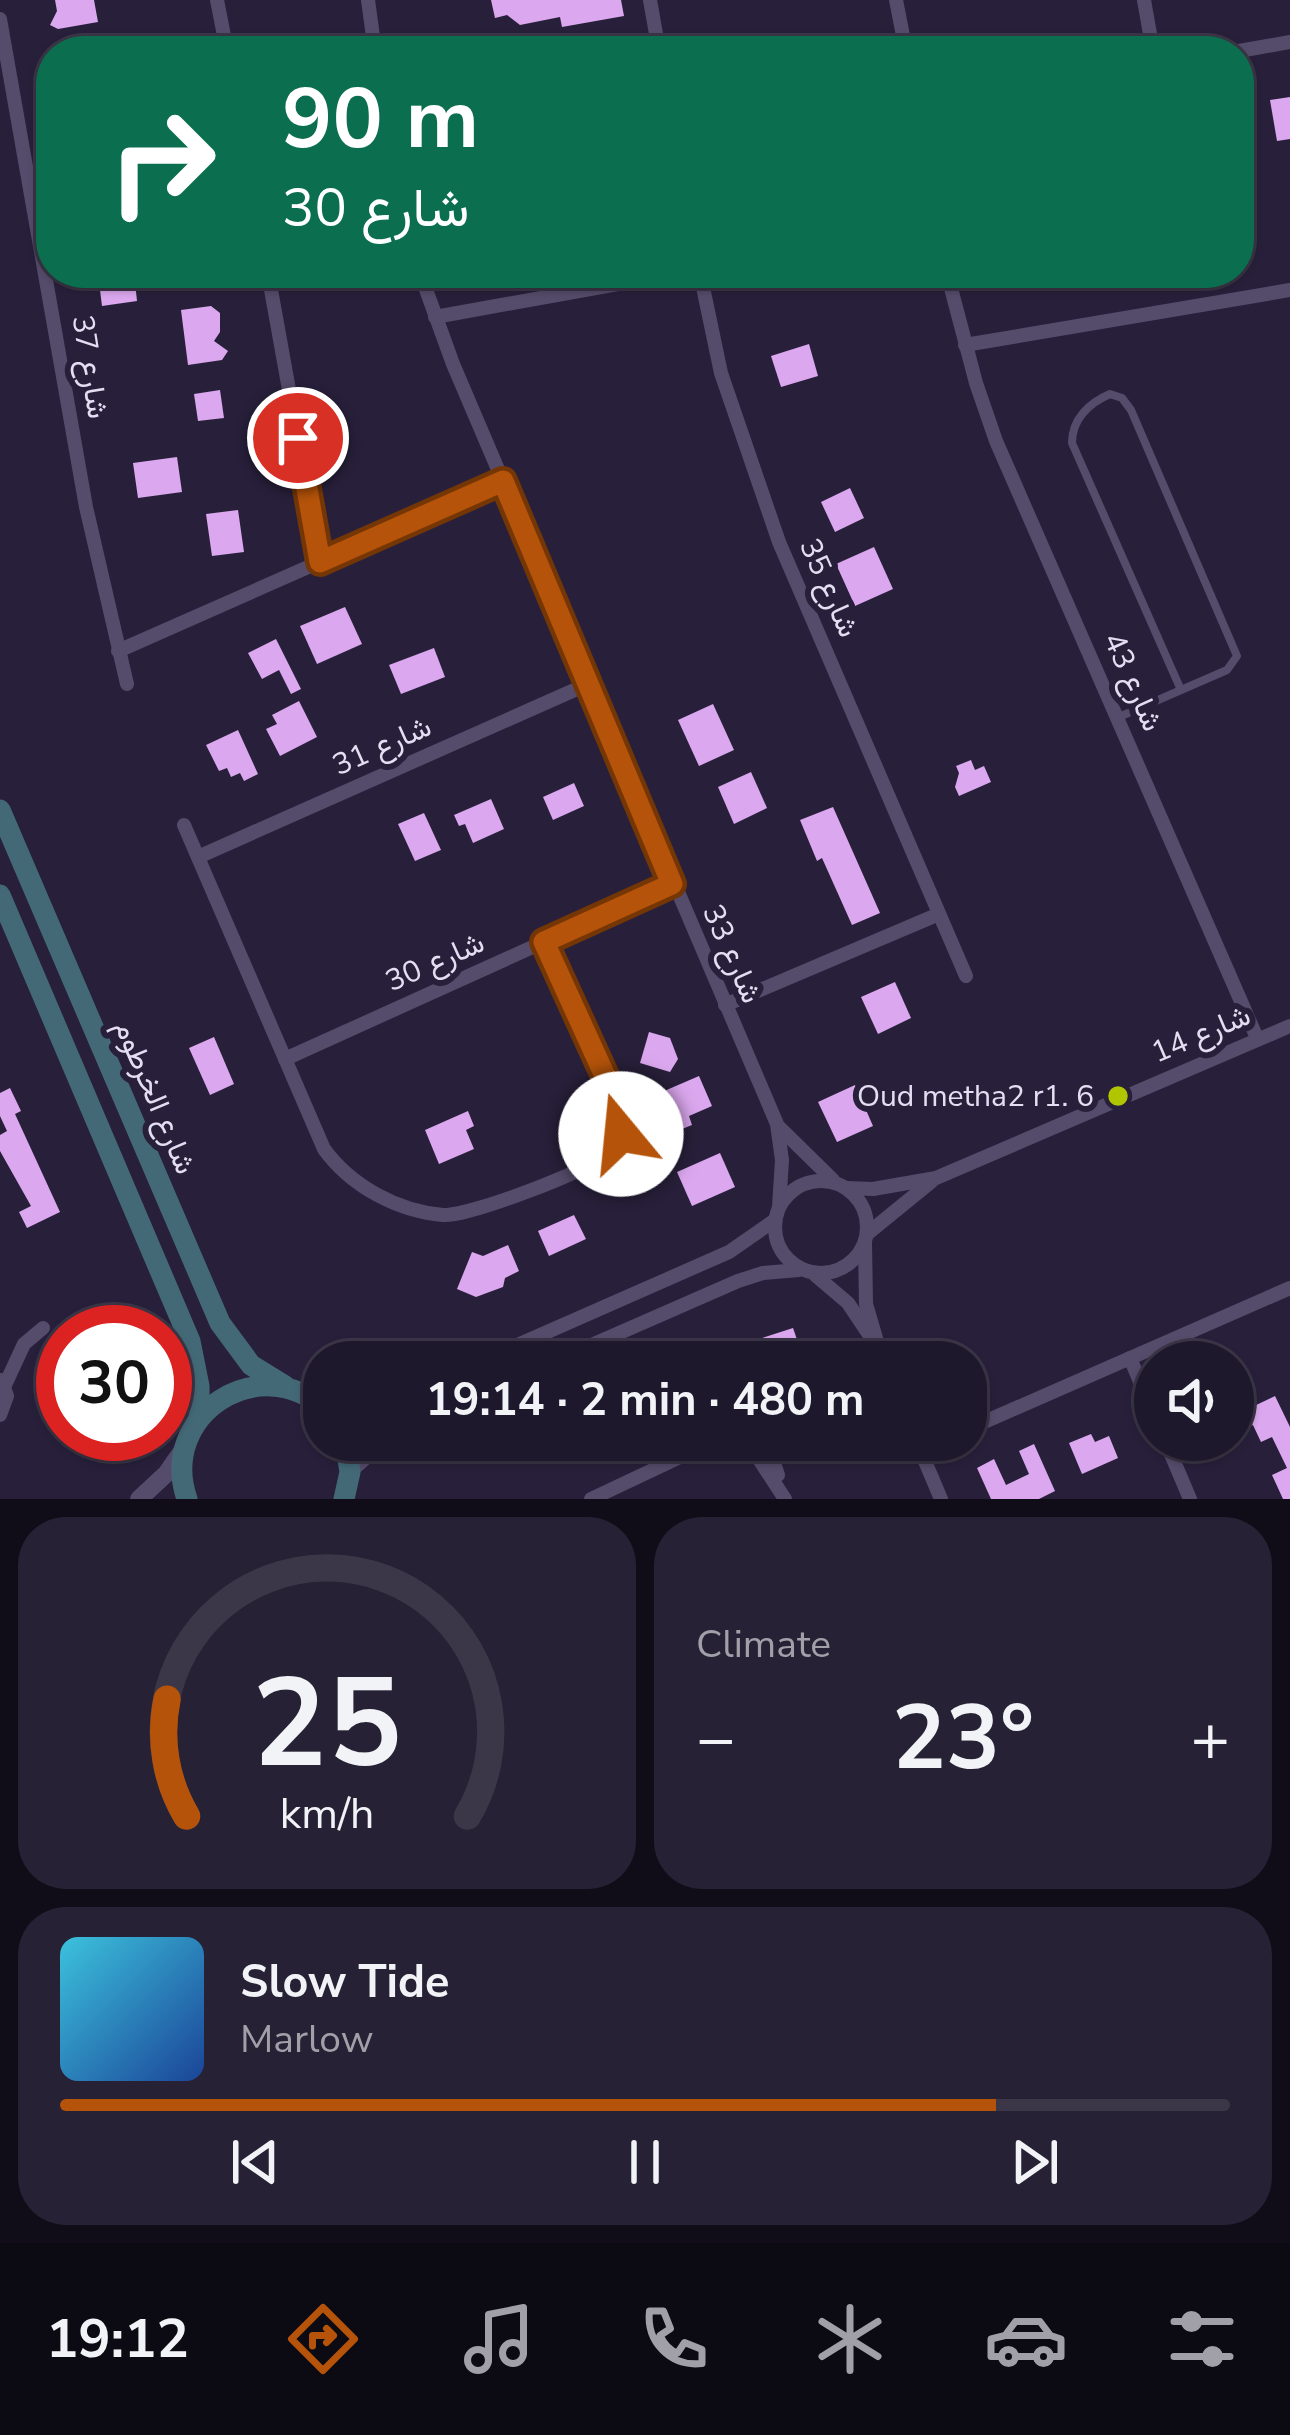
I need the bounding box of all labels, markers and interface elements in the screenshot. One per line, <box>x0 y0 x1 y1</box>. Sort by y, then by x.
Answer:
text: 90 m <box>282 62 479 177</box>
icon: right <box>84 84 240 240</box>
text: شارع 30 <box>282 171 469 245</box>
street label: شارع 37 <box>62 312 118 422</box>
pin <box>247 387 349 489</box>
icon: arrive <box>265 405 331 471</box>
street label: شارع 35 <box>789 532 869 644</box>
street label: شارع 43 <box>1093 626 1173 738</box>
street label: شارع 31 <box>326 706 438 786</box>
street label: شارع 33 <box>692 898 772 1010</box>
street label: شارع 30 <box>379 922 491 1002</box>
street label: شارع 14 <box>1145 995 1257 1073</box>
street label: شارع الخرطوم <box>104 1013 206 1181</box>
position arrow <box>558 1071 684 1197</box>
place label: Oud metha2 r1. 6 <box>857 1076 1094 1117</box>
marker: Oud metha2 r1. 6 <box>1105 1083 1131 1109</box>
speed limit sign: 30 <box>36 1305 192 1461</box>
map controls <box>1134 1341 1254 1461</box>
button: sound <box>1134 1341 1254 1461</box>
text: 19:14 · 2 min · 480 m <box>425 1370 865 1431</box>
text: Climate <box>696 1618 831 1671</box>
text: 25 <box>252 1639 402 1809</box>
text: 23° <box>892 1677 1034 1800</box>
text: − <box>696 1694 736 1784</box>
text: + <box>1190 1694 1230 1784</box>
text: km/h <box>280 1785 374 1843</box>
text: Slow Tide <box>240 1952 449 2013</box>
text: Marlow <box>240 2013 374 2066</box>
icon: previous <box>222 2129 288 2195</box>
icon: pause <box>612 2129 678 2195</box>
icon: next <box>1002 2129 1068 2195</box>
icon: directions <box>281 2297 365 2381</box>
icon: music <box>457 2297 541 2381</box>
icon: phone <box>632 2297 716 2381</box>
icon: climate <box>808 2297 892 2381</box>
icon: car <box>984 2297 1068 2381</box>
icon: filters <box>1160 2297 1244 2381</box>
text: 19:12 <box>46 2302 189 2376</box>

